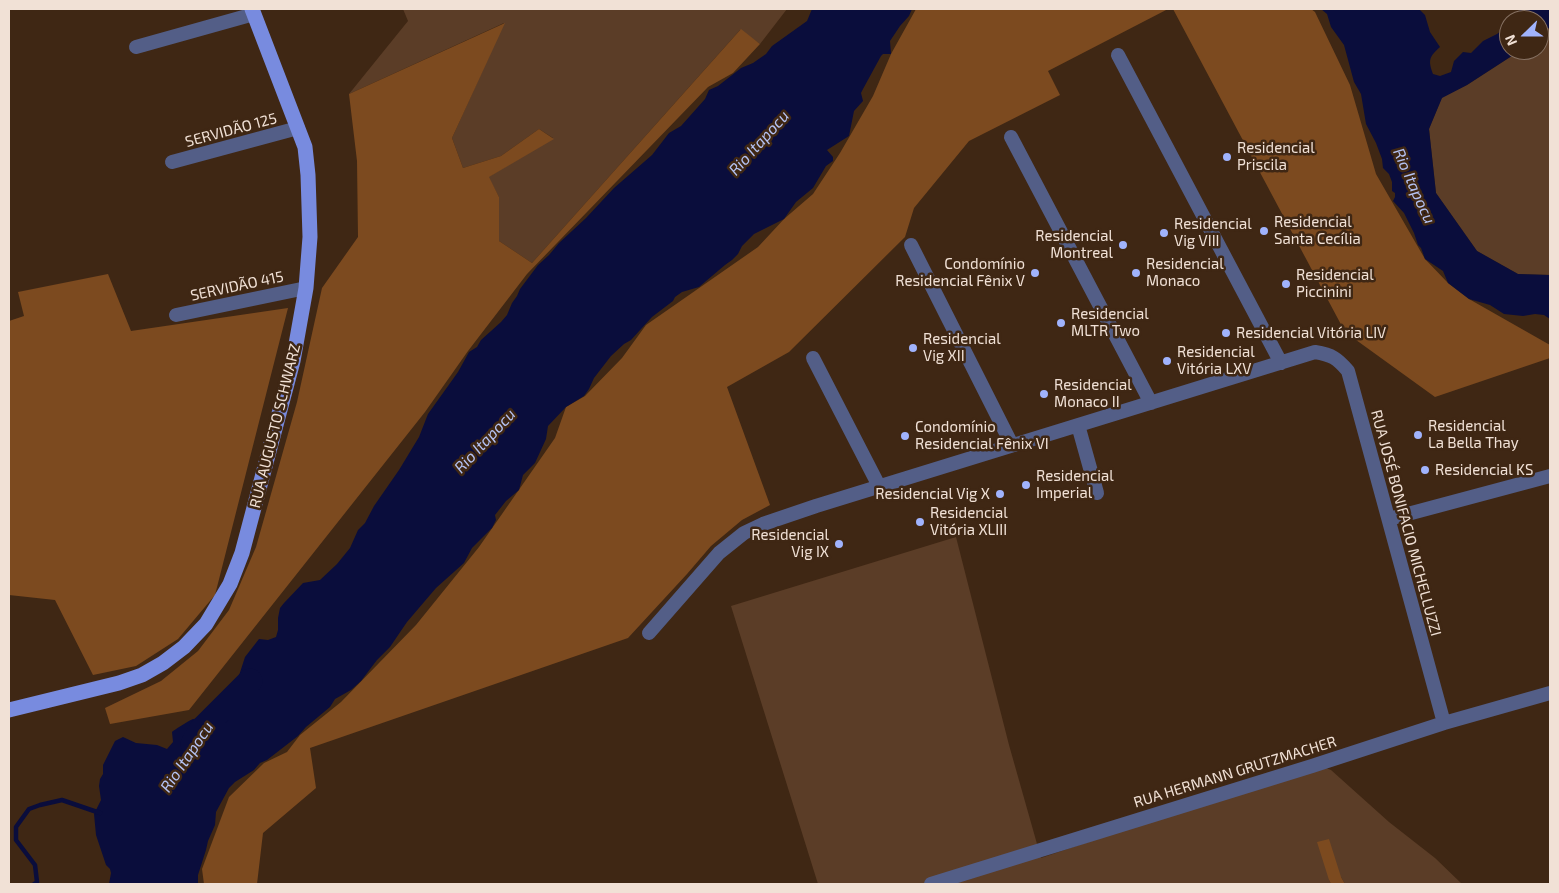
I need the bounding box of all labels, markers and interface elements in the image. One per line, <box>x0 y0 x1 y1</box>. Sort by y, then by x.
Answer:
north arrow <box>1499 10 1549 60</box>
text: N <box>1501 33 1520 48</box>
water label: Rio Itapocu <box>725 107 793 179</box>
street label: SERVIDÃO 125 <box>183 109 279 151</box>
place label: Residencial Priscila <box>1237 139 1315 174</box>
water label: Rio Itapocu <box>1389 145 1439 227</box>
marker: Residencial Priscila <box>1221 151 1233 163</box>
place label: Residencial Santa Cecília <box>1274 213 1361 248</box>
place label: Residencial Vig VIII <box>1174 215 1252 250</box>
marker: Residencial Santa Cecília <box>1258 225 1270 237</box>
place label: Residencial Montreal <box>1035 227 1113 262</box>
marker: Residencial Vig VIII <box>1158 227 1170 239</box>
marker: Residencial Montreal <box>1117 239 1129 251</box>
place label: Condomínio Residencial Fênix V <box>895 255 1025 290</box>
place label: Residencial Monaco <box>1146 255 1224 290</box>
place label: Residencial Piccinini <box>1296 266 1374 301</box>
street label: SERVIDÃO 415 <box>189 267 285 305</box>
marker: Condomínio Residencial Fênix V <box>1029 267 1041 279</box>
marker: Residencial Monaco <box>1130 267 1142 279</box>
marker: Residencial Piccinini <box>1280 278 1292 290</box>
place label: Residencial MLTR Two <box>1071 305 1149 340</box>
marker: Residencial MLTR Two <box>1055 317 1067 329</box>
place label: Residencial Vitória LIV <box>1236 324 1386 342</box>
marker: Residencial Vitória LIV <box>1220 327 1232 339</box>
place label: Residencial Vig XII <box>923 330 1001 365</box>
street label: RUA AUGUSTO SCHWARZ <box>246 342 304 510</box>
marker: Residencial Vig XII <box>907 342 919 354</box>
place label: Residencial Vitória LXV <box>1177 343 1255 378</box>
marker: Residencial Vitória LXV <box>1161 355 1173 367</box>
place label: Residencial Monaco II <box>1054 376 1132 411</box>
marker: Residencial Monaco II <box>1038 388 1050 400</box>
water label: Rio Itapocu <box>450 405 520 477</box>
street label: RUA JOSÉ BONIFACIO MICHELLUZZI <box>1367 408 1445 638</box>
place label: Residencial La Bella Thay <box>1428 417 1519 452</box>
place label: Condomínio Residencial Fênix VI <box>915 418 1049 453</box>
marker: Residencial La Bella Thay <box>1412 429 1424 441</box>
marker: Condomínio Residencial Fênix VI <box>899 430 911 442</box>
place label: Residencial KS <box>1435 461 1533 479</box>
marker: Residencial KS <box>1419 464 1431 476</box>
place label: Residencial Imperial <box>1036 467 1114 502</box>
marker: Residencial Imperial <box>1020 479 1032 491</box>
place label: Residencial Vig X <box>875 485 990 503</box>
marker: Residencial Vig X <box>994 488 1006 500</box>
place label: Residencial Vitória XLIII <box>930 504 1008 539</box>
marker: Residencial Vitória XLIII <box>914 516 926 528</box>
place label: Residencial Vig IX <box>751 526 829 561</box>
marker: Residencial Vig IX <box>833 538 845 550</box>
water label: Rio Itapocu <box>156 718 218 796</box>
street label: RUA HERMANN GRUTZMACHER <box>1131 733 1339 811</box>

